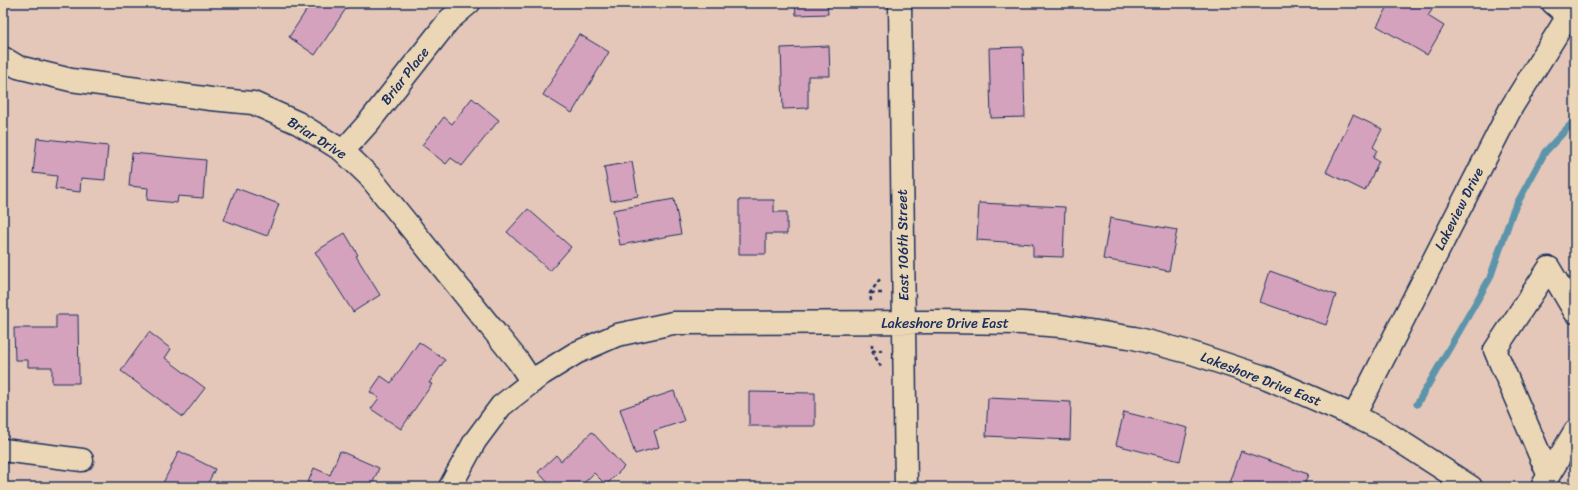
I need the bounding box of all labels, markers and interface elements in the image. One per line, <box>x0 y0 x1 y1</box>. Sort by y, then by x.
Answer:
street label: Briar Place <box>374 41 436 111</box>
street label: Briar Drive <box>282 110 352 166</box>
street label: Lakeview Drive <box>1427 163 1491 255</box>
street label: East 106th Street <box>890 189 916 301</box>
street label: Lakeshore Drive East <box>881 311 1009 336</box>
street label: Lakeshore Drive East <box>1197 344 1325 414</box>

